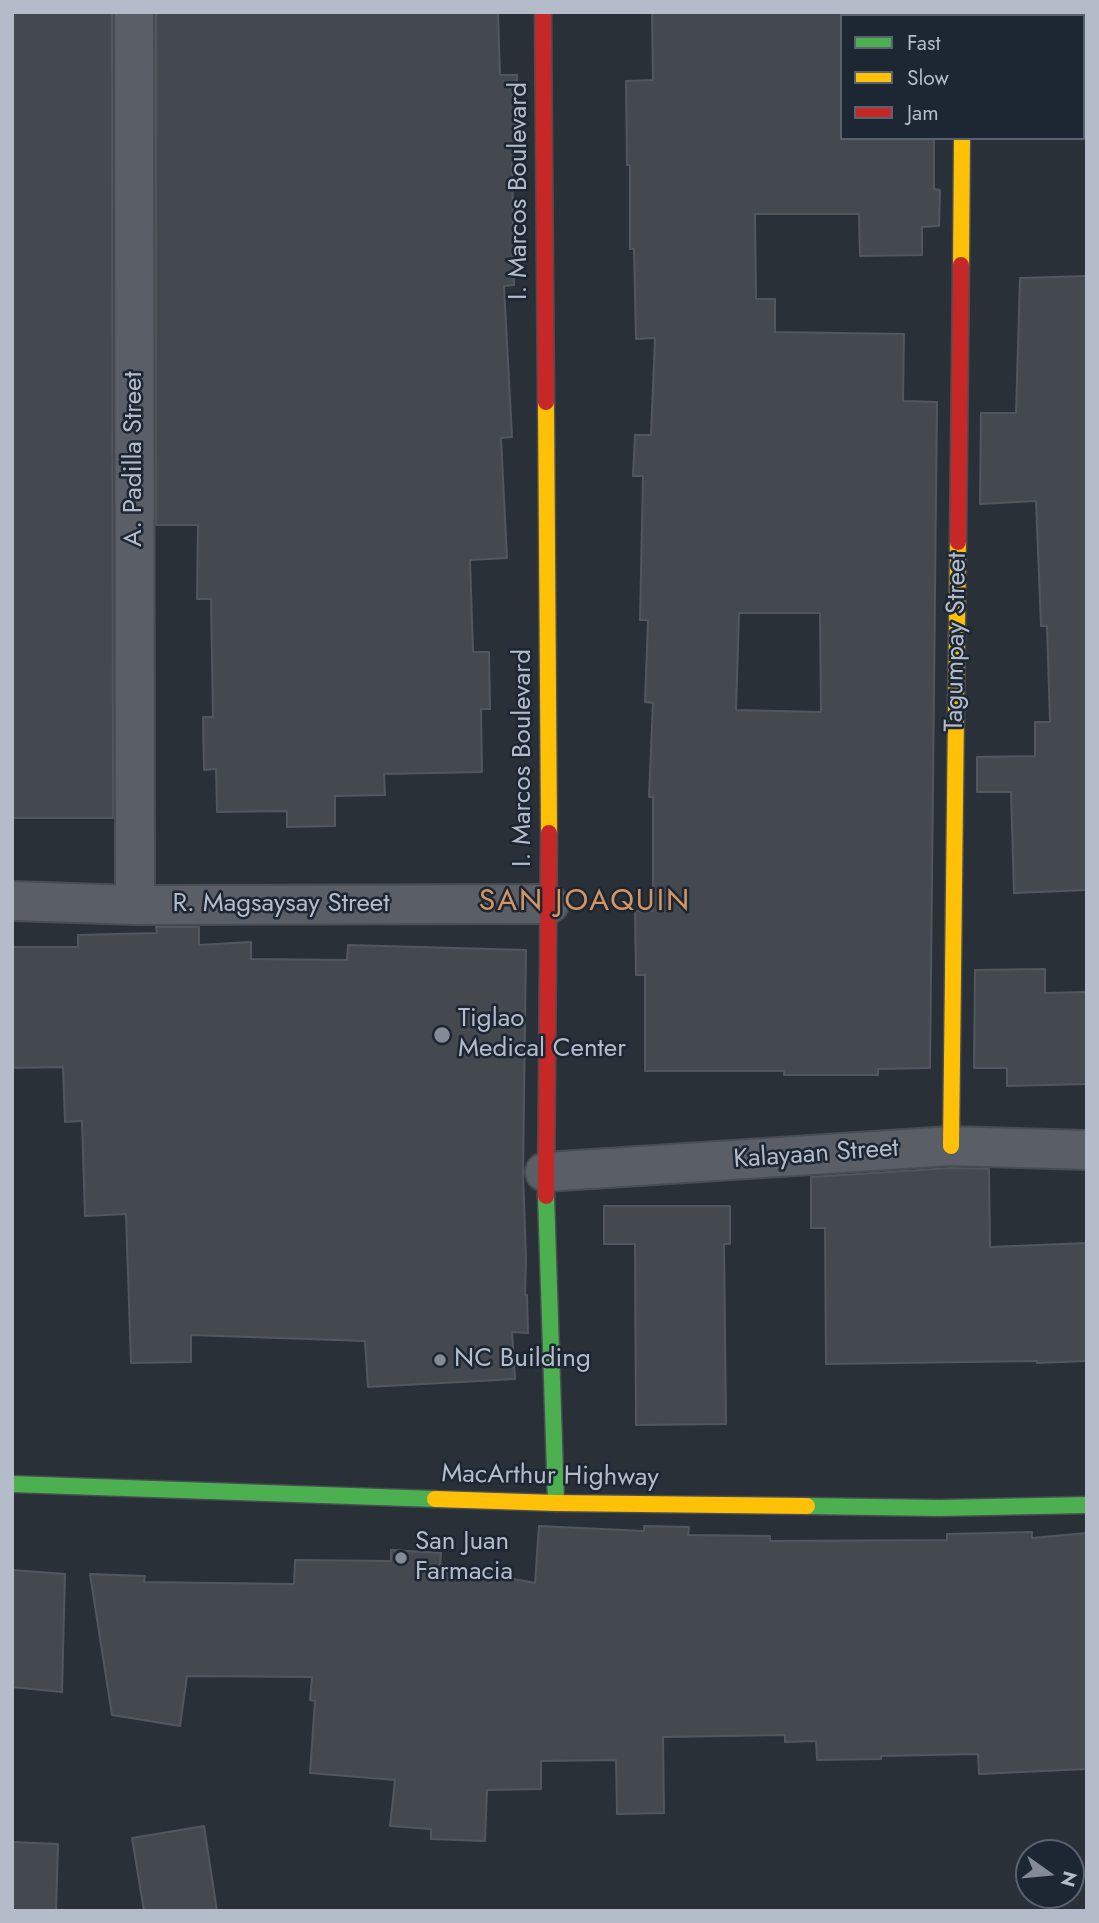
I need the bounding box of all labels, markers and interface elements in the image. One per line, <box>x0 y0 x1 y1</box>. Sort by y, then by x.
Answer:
legend <box>840 14 1085 140</box>
text: Fast <box>907 28 940 58</box>
text: Slow <box>907 63 949 93</box>
street label: I. Marcos Boulevard <box>504 82 536 300</box>
text: Jam <box>907 98 939 128</box>
street label: A. Padilla Street <box>119 371 151 547</box>
street label: Tagumpay Street <box>940 552 974 732</box>
street label: I. Marcos Boulevard <box>508 649 540 867</box>
district label: SAN JOAQUIN <box>480 885 690 921</box>
street label: R. Magsaysay Street <box>173 889 389 921</box>
place label: Tiglao Medical Center <box>458 1004 626 1066</box>
marker: Tiglao Medical Center <box>432 1025 452 1045</box>
street label: Kalayaan Street <box>732 1134 900 1176</box>
place label: NC Building <box>454 1344 591 1376</box>
marker: NC Building <box>432 1352 448 1368</box>
street label: MacArthur Highway <box>441 1460 659 1494</box>
place label: San Juan Farmacia <box>415 1527 513 1588</box>
marker: San Juan Farmacia <box>393 1550 409 1566</box>
north arrow <box>1015 1839 1085 1909</box>
text: N <box>1054 1868 1084 1890</box>

